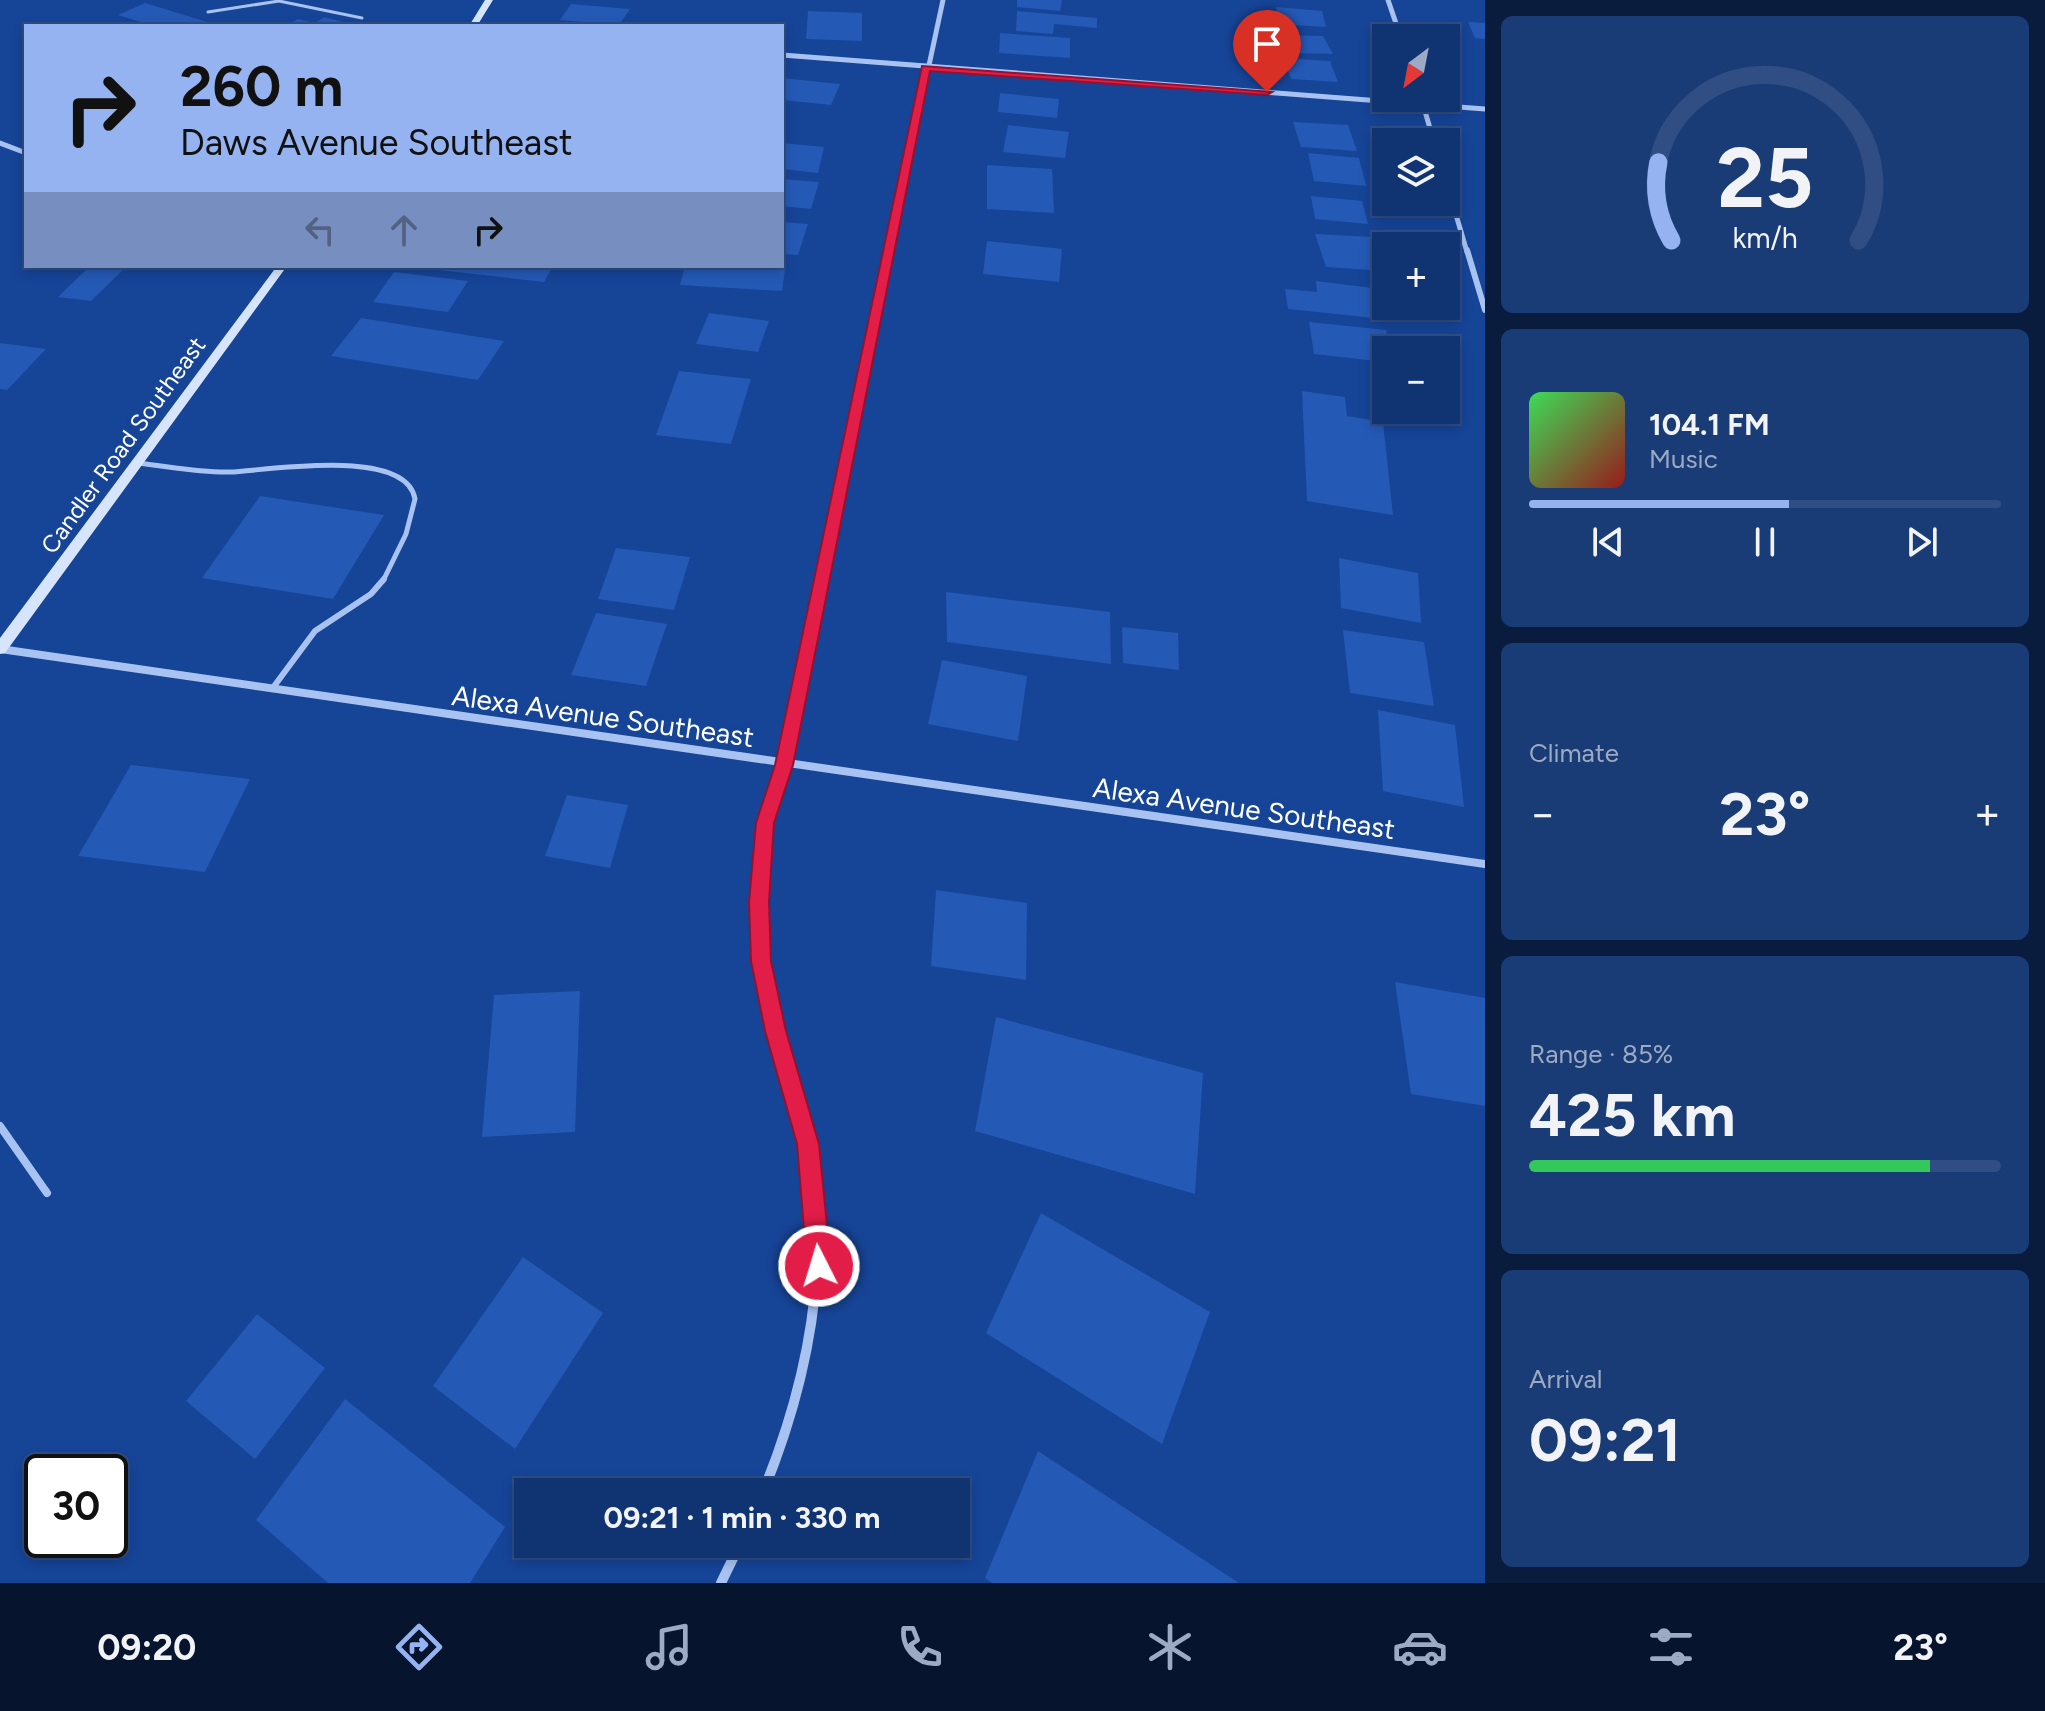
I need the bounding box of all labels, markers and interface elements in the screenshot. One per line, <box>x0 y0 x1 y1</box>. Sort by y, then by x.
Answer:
pin <box>1233 10 1301 92</box>
icon: arrive <box>1245 22 1289 66</box>
north arrow <box>1372 24 1460 112</box>
map controls <box>1372 24 1460 424</box>
text: 260 m <box>180 53 343 120</box>
icon: right <box>48 56 152 160</box>
text: Daws Avenue Southeast <box>180 121 573 164</box>
text: 25 <box>1717 127 1813 227</box>
button: layers <box>1372 128 1460 216</box>
icon: left <box>298 208 342 252</box>
icon: ahead <box>382 208 426 252</box>
icon: right <box>466 208 510 252</box>
text: km/h <box>1732 221 1798 255</box>
button: + <box>1372 232 1460 320</box>
street label: Candler Road Southeast <box>35 331 211 559</box>
button: − <box>1372 336 1460 424</box>
text: 104.1 FM <box>1649 406 1770 443</box>
text: Music <box>1649 443 1718 475</box>
icon: previous <box>1586 520 1630 564</box>
icon: pause <box>1743 520 1787 564</box>
icon: next <box>1900 520 1944 564</box>
street label: Alexa Avenue Southeast <box>450 678 756 754</box>
text: Climate <box>1529 737 1619 769</box>
street label: Alexa Avenue Southeast <box>1091 770 1397 846</box>
text: 23° <box>1720 778 1810 850</box>
text: − <box>1529 787 1556 840</box>
text: + <box>1974 787 2001 840</box>
text: Range · 85% <box>1529 1038 1673 1070</box>
text: 425 km <box>1529 1079 1735 1151</box>
position arrow <box>777 1224 861 1308</box>
text: Arrival <box>1529 1363 1602 1395</box>
text: 09:21 <box>1529 1404 1681 1476</box>
speed limit sign: 30 <box>24 1454 128 1558</box>
text: 09:21 · 1 min · 330 m <box>603 1499 881 1536</box>
icon: directions <box>391 1619 447 1675</box>
icon: music <box>641 1619 697 1675</box>
icon: phone <box>892 1619 948 1675</box>
icon: climate <box>1142 1619 1198 1675</box>
icon: car <box>1392 1619 1448 1675</box>
icon: filters <box>1643 1619 1699 1675</box>
text: 09:20 <box>97 1626 196 1669</box>
text: 23° <box>1893 1626 1948 1669</box>

